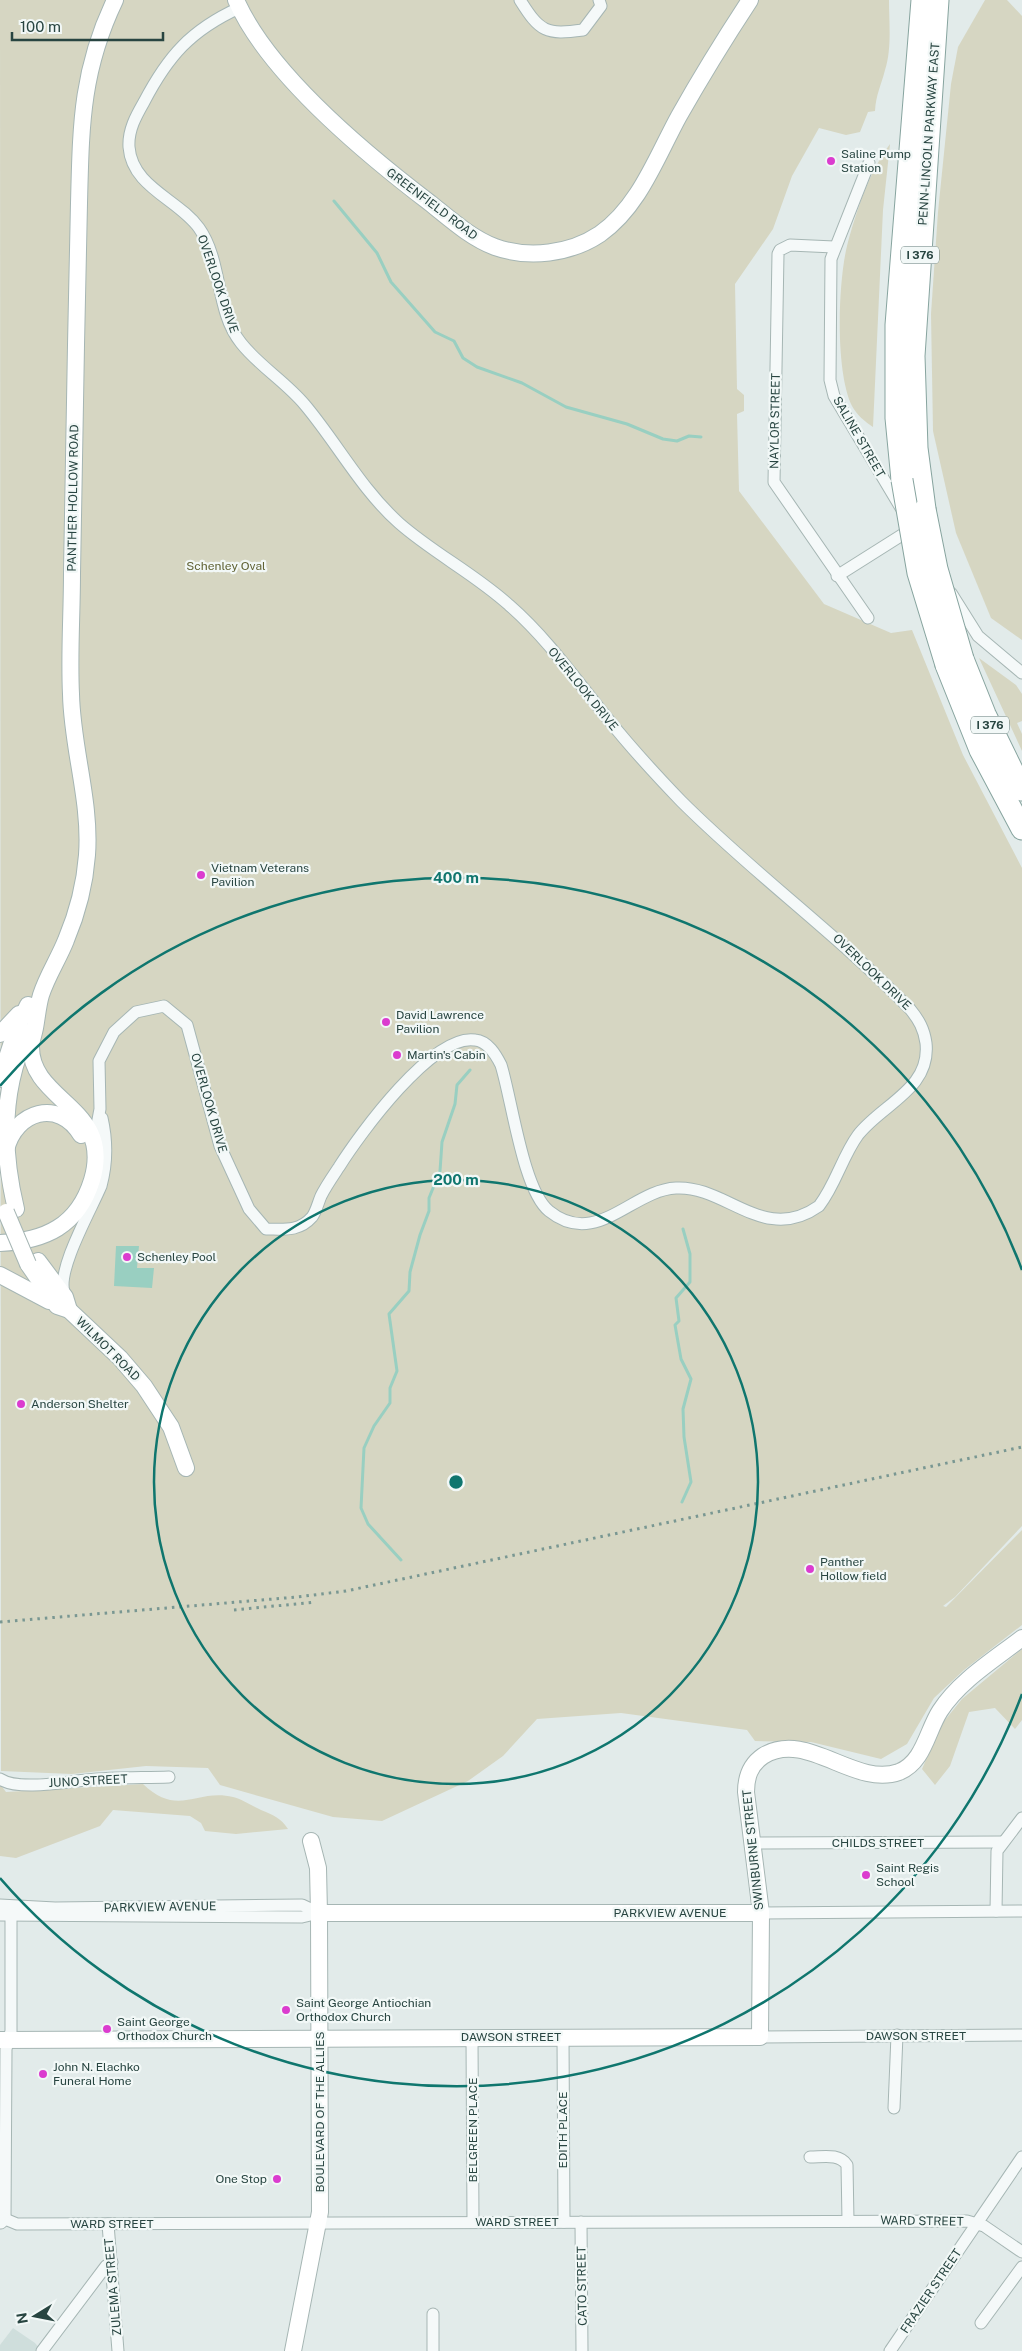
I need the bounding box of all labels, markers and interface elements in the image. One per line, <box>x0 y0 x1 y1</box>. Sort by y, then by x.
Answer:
scale bar <box>12 10 164 42</box>
text: 100 m <box>20 18 61 35</box>
street label: PENN-LINCOLN PARKWAY EAST <box>916 42 942 226</box>
place label: Saline Pump Station <box>841 147 911 175</box>
marker: Saline Pump Station <box>825 155 837 167</box>
street label: GREENFIELD ROAD <box>384 165 480 243</box>
street label: OVERLOOK DRIVE <box>195 233 241 335</box>
road number: I 376 <box>901 246 939 264</box>
street label: NAYLOR STREET <box>767 373 783 469</box>
street label: SALINE STREET <box>830 394 888 480</box>
street label: PANTHER HOLLOW ROAD <box>65 424 81 572</box>
park label: Schenley Oval <box>186 559 266 573</box>
street label: OVERLOOK DRIVE <box>545 645 621 733</box>
road number: I 376 <box>971 716 1009 734</box>
place label: Vietnam Veterans Pavilion <box>211 861 309 889</box>
marker: Vietnam Veterans Pavilion <box>195 869 207 881</box>
text: 400 m <box>433 869 479 886</box>
street label: OVERLOOK DRIVE <box>830 931 914 1013</box>
place label: David Lawrence Pavilion <box>396 1008 484 1036</box>
marker: David Lawrence Pavilion <box>380 1016 392 1028</box>
place label: Martin's Cabin <box>407 1048 486 1062</box>
marker: Martin's Cabin <box>391 1049 403 1061</box>
street label: OVERLOOK DRIVE <box>188 1052 230 1154</box>
text: 200 m <box>433 1171 479 1188</box>
place label: Schenley Pool <box>137 1250 217 1264</box>
marker: Schenley Pool <box>121 1251 133 1263</box>
street label: WILMOT ROAD <box>73 1314 143 1384</box>
place label: Anderson Shelter <box>31 1397 129 1411</box>
marker: Anderson Shelter <box>15 1398 27 1410</box>
centre of rings <box>447 1473 465 1491</box>
place label: Panther Hollow field <box>820 1555 887 1583</box>
marker: Panther Hollow field <box>804 1563 816 1575</box>
street label: JUNO STREET <box>48 1772 128 1790</box>
street label: SWINBURNE STREET <box>740 1789 766 1911</box>
street label: CHILDS STREET <box>832 1836 924 1850</box>
place label: Saint Regis School <box>876 1861 939 1889</box>
marker: Saint Regis School <box>860 1869 872 1881</box>
street label: PARKVIEW AVENUE <box>103 1899 217 1915</box>
street label: PARKVIEW AVENUE <box>614 1906 726 1920</box>
place label: Saint George Antiochian Orthodox Church <box>296 1996 431 2024</box>
marker: Saint George Antiochian Orthodox Church <box>280 2004 292 2016</box>
place label: Saint George Orthodox Church <box>117 2015 212 2043</box>
marker: Saint George Orthodox Church <box>101 2023 113 2035</box>
street label: DAWSON STREET <box>866 2029 966 2043</box>
street label: DAWSON STREET <box>461 2030 561 2044</box>
street label: BOULEVARD OF THE ALLIES <box>313 2032 327 2192</box>
place label: John N. Elachko Funeral Home <box>53 2060 140 2088</box>
marker: John N. Elachko Funeral Home <box>37 2068 49 2080</box>
street label: BELGREEN PLACE <box>466 2078 480 2182</box>
street label: EDITH PLACE <box>556 2091 570 2169</box>
place label: One Stop <box>215 2172 267 2186</box>
marker: One Stop <box>271 2173 283 2185</box>
street label: WARD STREET <box>880 2213 964 2229</box>
street label: WARD STREET <box>475 2215 559 2229</box>
street label: WARD STREET <box>70 2217 154 2231</box>
street label: ZULEMA STREET <box>102 2238 124 2336</box>
street label: CATO STREET <box>574 2246 590 2326</box>
street label: FRAZIER STREET <box>898 2246 964 2336</box>
north arrow <box>10 2291 60 2341</box>
text: N <box>13 2311 31 2325</box>

